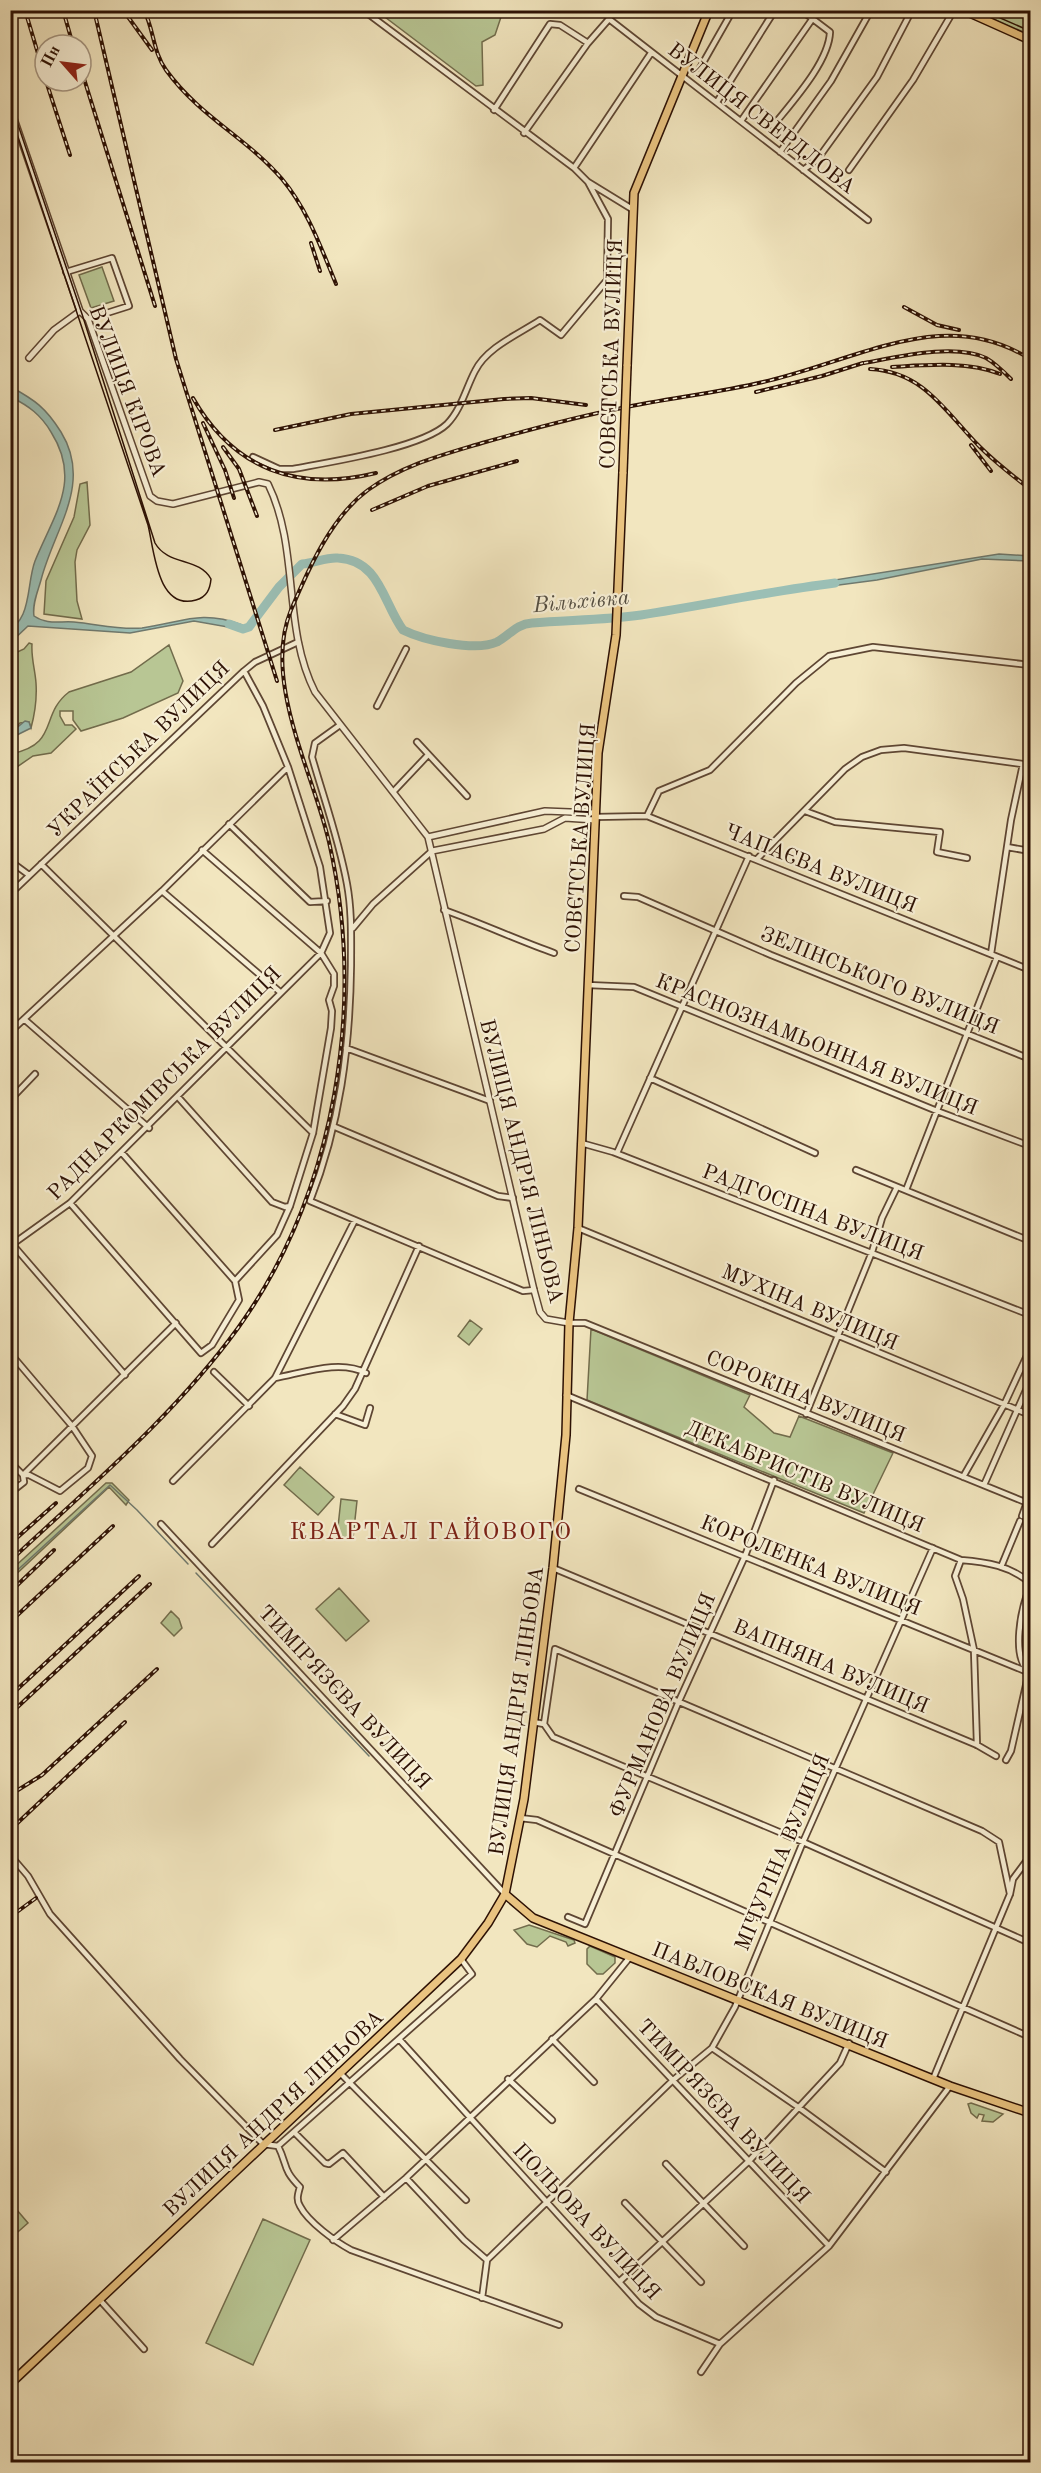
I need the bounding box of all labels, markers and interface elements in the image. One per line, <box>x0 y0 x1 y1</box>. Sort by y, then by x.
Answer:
north arrow <box>33 33 93 93</box>
street label: ВУЛИЦЯ СВЕРДЛОВА <box>664 40 859 199</box>
text: Пн <box>39 43 64 70</box>
street label: СОВЄТСЬКА ВУЛИЦЯ <box>598 239 627 470</box>
street label: ВУЛИЦЯ КІРОВА <box>84 303 169 480</box>
water label: Вільхівка <box>531 587 631 617</box>
street label: УКРАЇНСЬКА ВУЛИЦЯ <box>41 655 234 842</box>
street label: СОВЄТСЬКА ВУЛИЦЯ <box>563 722 600 954</box>
street label: ЧАПАЄВА ВУЛИЦЯ <box>721 821 920 918</box>
street label: ЗЕЛІНСЬКОГО ВУЛИЦЯ <box>757 924 1002 1039</box>
street label: РАДНАРКОМІВСЬКА ВУЛИЦЯ <box>44 963 286 1205</box>
street label: КРАСНОЗНАМЬОННАЯ ВУЛИЦЯ <box>652 971 980 1120</box>
street label: ВУЛИЦЯ АНДРІЯ ЛІНЬОВА <box>475 1017 566 1305</box>
street label: РАДГОСПНА ВУЛИЦЯ <box>699 1161 926 1265</box>
street label: МУХІНА ВУЛИЦЯ <box>718 1262 901 1355</box>
street label: СОРОКІНА ВУЛИЦЯ <box>703 1348 908 1447</box>
street label: ДЕКАБРИСТІВ ВУЛИЦЯ <box>682 1417 927 1537</box>
street label: КОРОЛЕНКА ВУЛИЦЯ <box>697 1513 924 1620</box>
district label: КВАРТАЛ ГАЙОВОГО <box>289 1516 573 1545</box>
street label: ВУЛИЦЯ АНДРІЯ ЛІНЬОВА <box>487 1565 548 1857</box>
street label: ФУРМАНОВА ВУЛИЦЯ <box>606 1590 720 1821</box>
street label: ТИМІРЯЗЄВА ВУЛИЦЯ <box>254 1602 434 1794</box>
street label: ВАПНЯНА ВУЛИЦЯ <box>730 1617 931 1718</box>
street label: МІЧУРІНА ВУЛИЦЯ <box>732 1751 834 1954</box>
street label: ПАВЛОВСКАЯ ВУЛИЦЯ <box>649 1939 890 2053</box>
street label: ВУЛИЦЯ АНДРІЯ ЛІНЬОВА <box>160 2007 388 2221</box>
street label: ТИМІРЯЗЄВА ВУЛИЦЯ <box>633 2016 813 2208</box>
street label: ПОЛЬОВА ВУЛИЦЯ <box>508 2140 664 2304</box>

